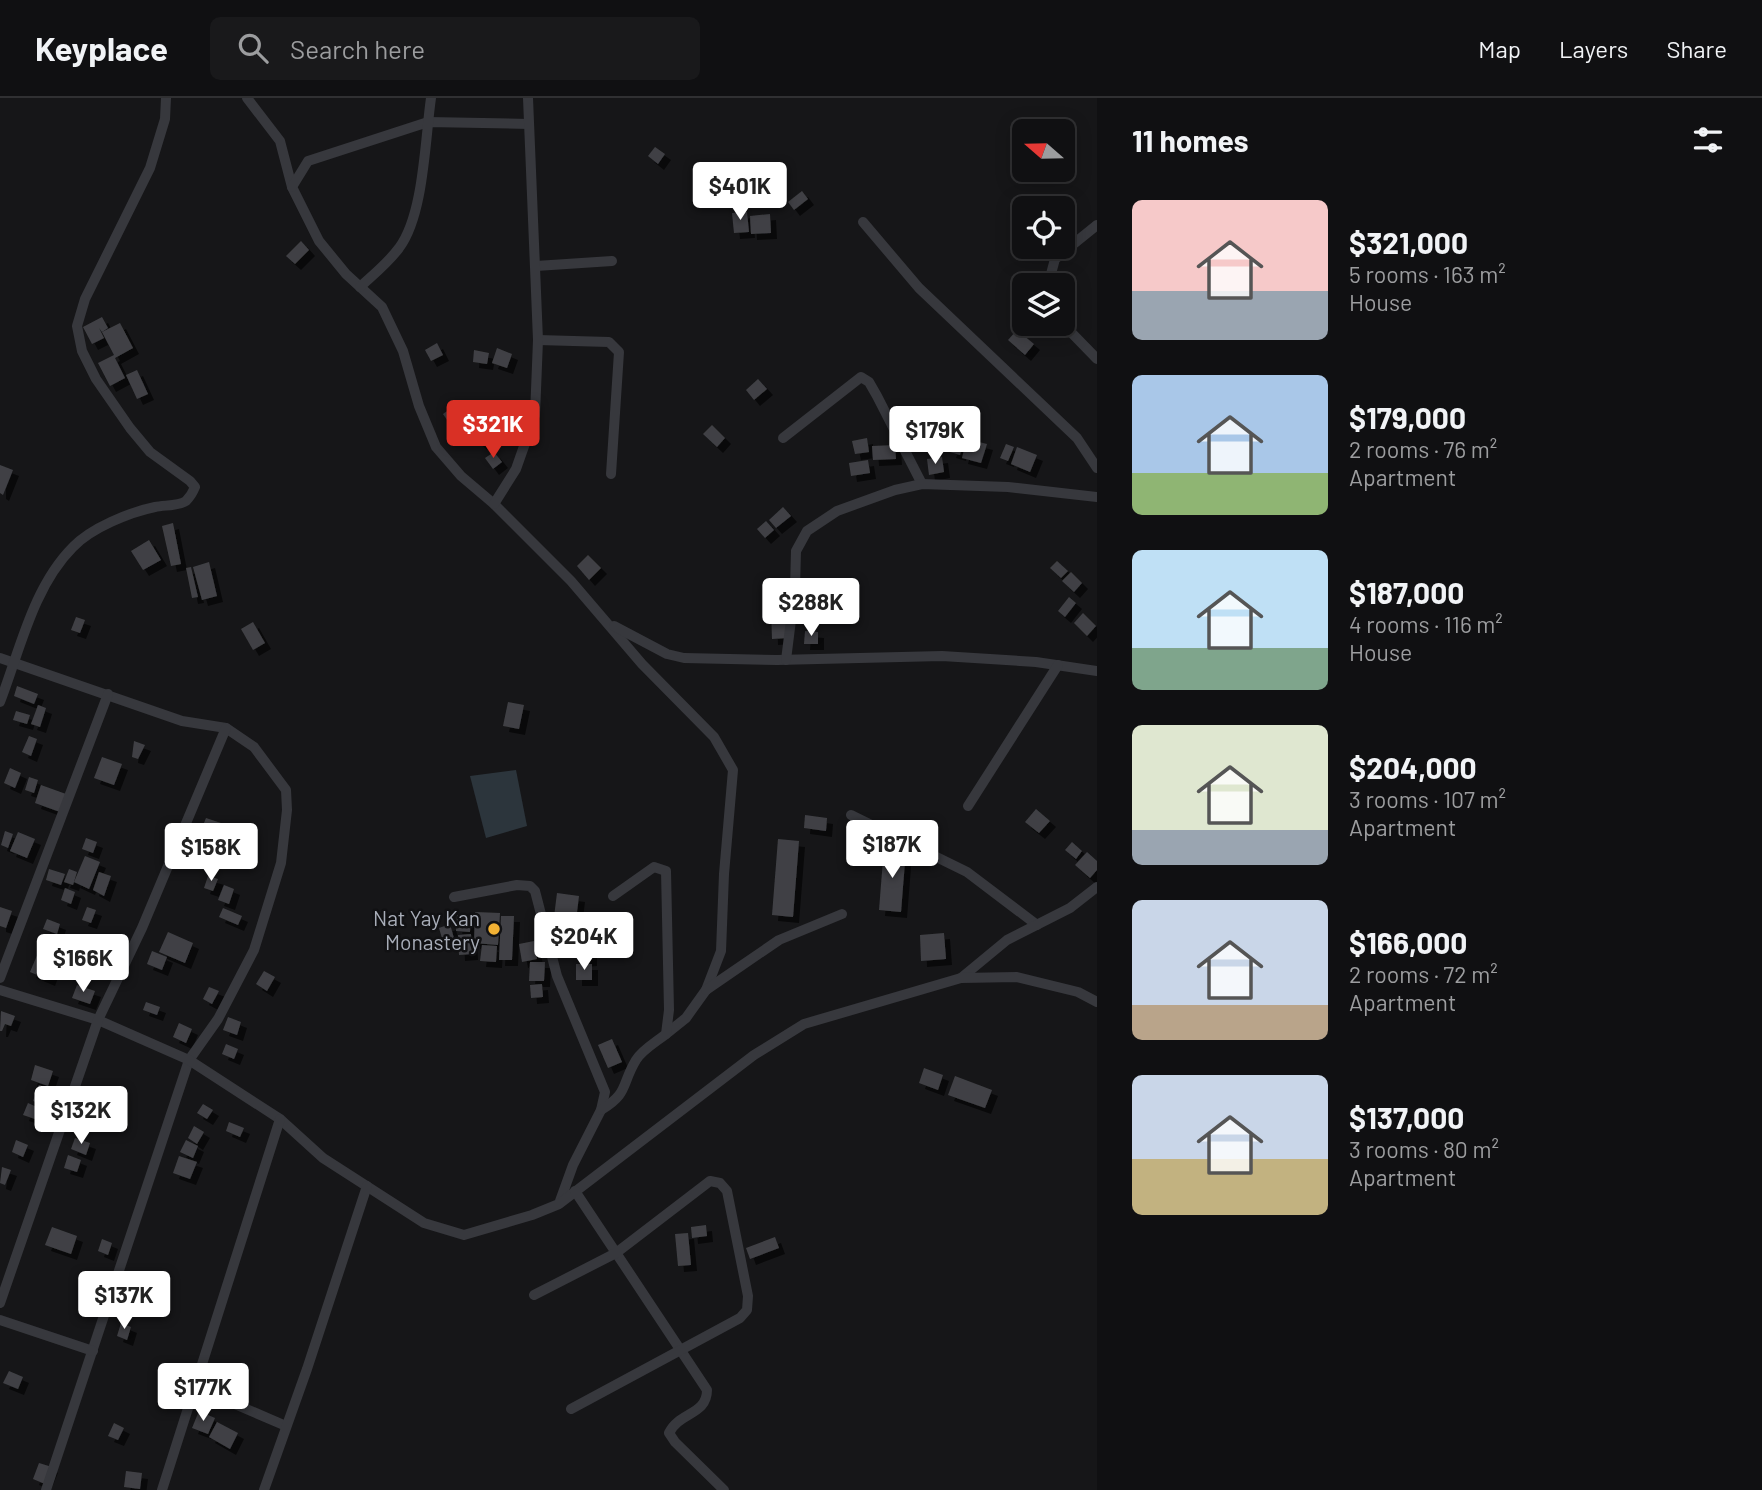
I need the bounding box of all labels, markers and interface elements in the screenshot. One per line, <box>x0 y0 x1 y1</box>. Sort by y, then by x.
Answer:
search box <box>210 17 700 80</box>
text: Keyplace <box>35 28 168 68</box>
icon: search <box>234 29 272 67</box>
text: Search here <box>290 33 425 64</box>
text: Map <box>1478 34 1521 63</box>
text: Layers <box>1559 34 1628 63</box>
text: Share <box>1666 34 1727 63</box>
north arrow <box>1012 119 1074 182</box>
map controls <box>1012 119 1075 336</box>
icon: filters <box>1689 121 1727 159</box>
text: 11 homes <box>1132 122 1249 158</box>
pin: $401K <box>691 162 789 222</box>
text: $401K <box>709 171 771 199</box>
button: locate <box>1012 196 1075 259</box>
text: $321,000 <box>1349 224 1468 260</box>
icon: home <box>1188 228 1272 312</box>
text: 5 rooms · 163 m² <box>1349 260 1506 288</box>
button: layers <box>1012 273 1075 336</box>
text: House <box>1349 288 1412 316</box>
text: $179,000 <box>1349 399 1466 435</box>
pin: $321K <box>444 400 542 460</box>
icon: home <box>1188 403 1272 487</box>
pin: $179K <box>886 406 984 466</box>
text: $321K <box>463 409 523 437</box>
text: $179K <box>905 415 965 443</box>
text: 2 rooms · 76 m² <box>1349 435 1497 463</box>
text: Apartment <box>1349 463 1456 491</box>
text: $187,000 <box>1349 574 1464 610</box>
pin: $288K <box>762 578 860 638</box>
icon: home <box>1188 578 1272 662</box>
text: $288K <box>778 587 844 615</box>
text: 4 rooms · 116 m² <box>1349 610 1503 638</box>
text: House <box>1349 638 1412 666</box>
text: $204,000 <box>1349 749 1477 785</box>
icon: home <box>1188 753 1272 837</box>
text: 3 rooms · 107 m² <box>1349 785 1506 813</box>
text: Apartment <box>1349 813 1456 841</box>
pin: $187K <box>843 820 941 880</box>
pin: $158K <box>162 824 260 883</box>
text: $187K <box>862 829 922 857</box>
text: $158K <box>181 832 241 860</box>
place label: Nat Yay Kan Monastery <box>373 905 480 954</box>
pin: $204K <box>535 912 633 972</box>
marker: Nat Yay Kan Monastery <box>486 921 502 937</box>
text: $204K <box>550 921 618 949</box>
text: $166,000 <box>1349 924 1467 960</box>
icon: home <box>1188 928 1272 1012</box>
pin: $166K <box>34 934 132 994</box>
text: $166K <box>53 943 113 971</box>
text: 2 rooms · 72 m² <box>1349 960 1498 988</box>
text: Apartment <box>1349 988 1456 1016</box>
pin: $132K <box>32 1086 130 1146</box>
text: $132K <box>51 1095 112 1123</box>
text: $137,000 <box>1349 1099 1464 1135</box>
icon: home <box>1188 1103 1272 1187</box>
text: 3 rooms · 80 m² <box>1349 1135 1499 1163</box>
text: Apartment <box>1349 1163 1456 1191</box>
pin: $137K <box>75 1272 173 1331</box>
text: $137K <box>94 1280 154 1308</box>
pin: $177K <box>154 1364 252 1423</box>
text: $177K <box>174 1372 232 1400</box>

